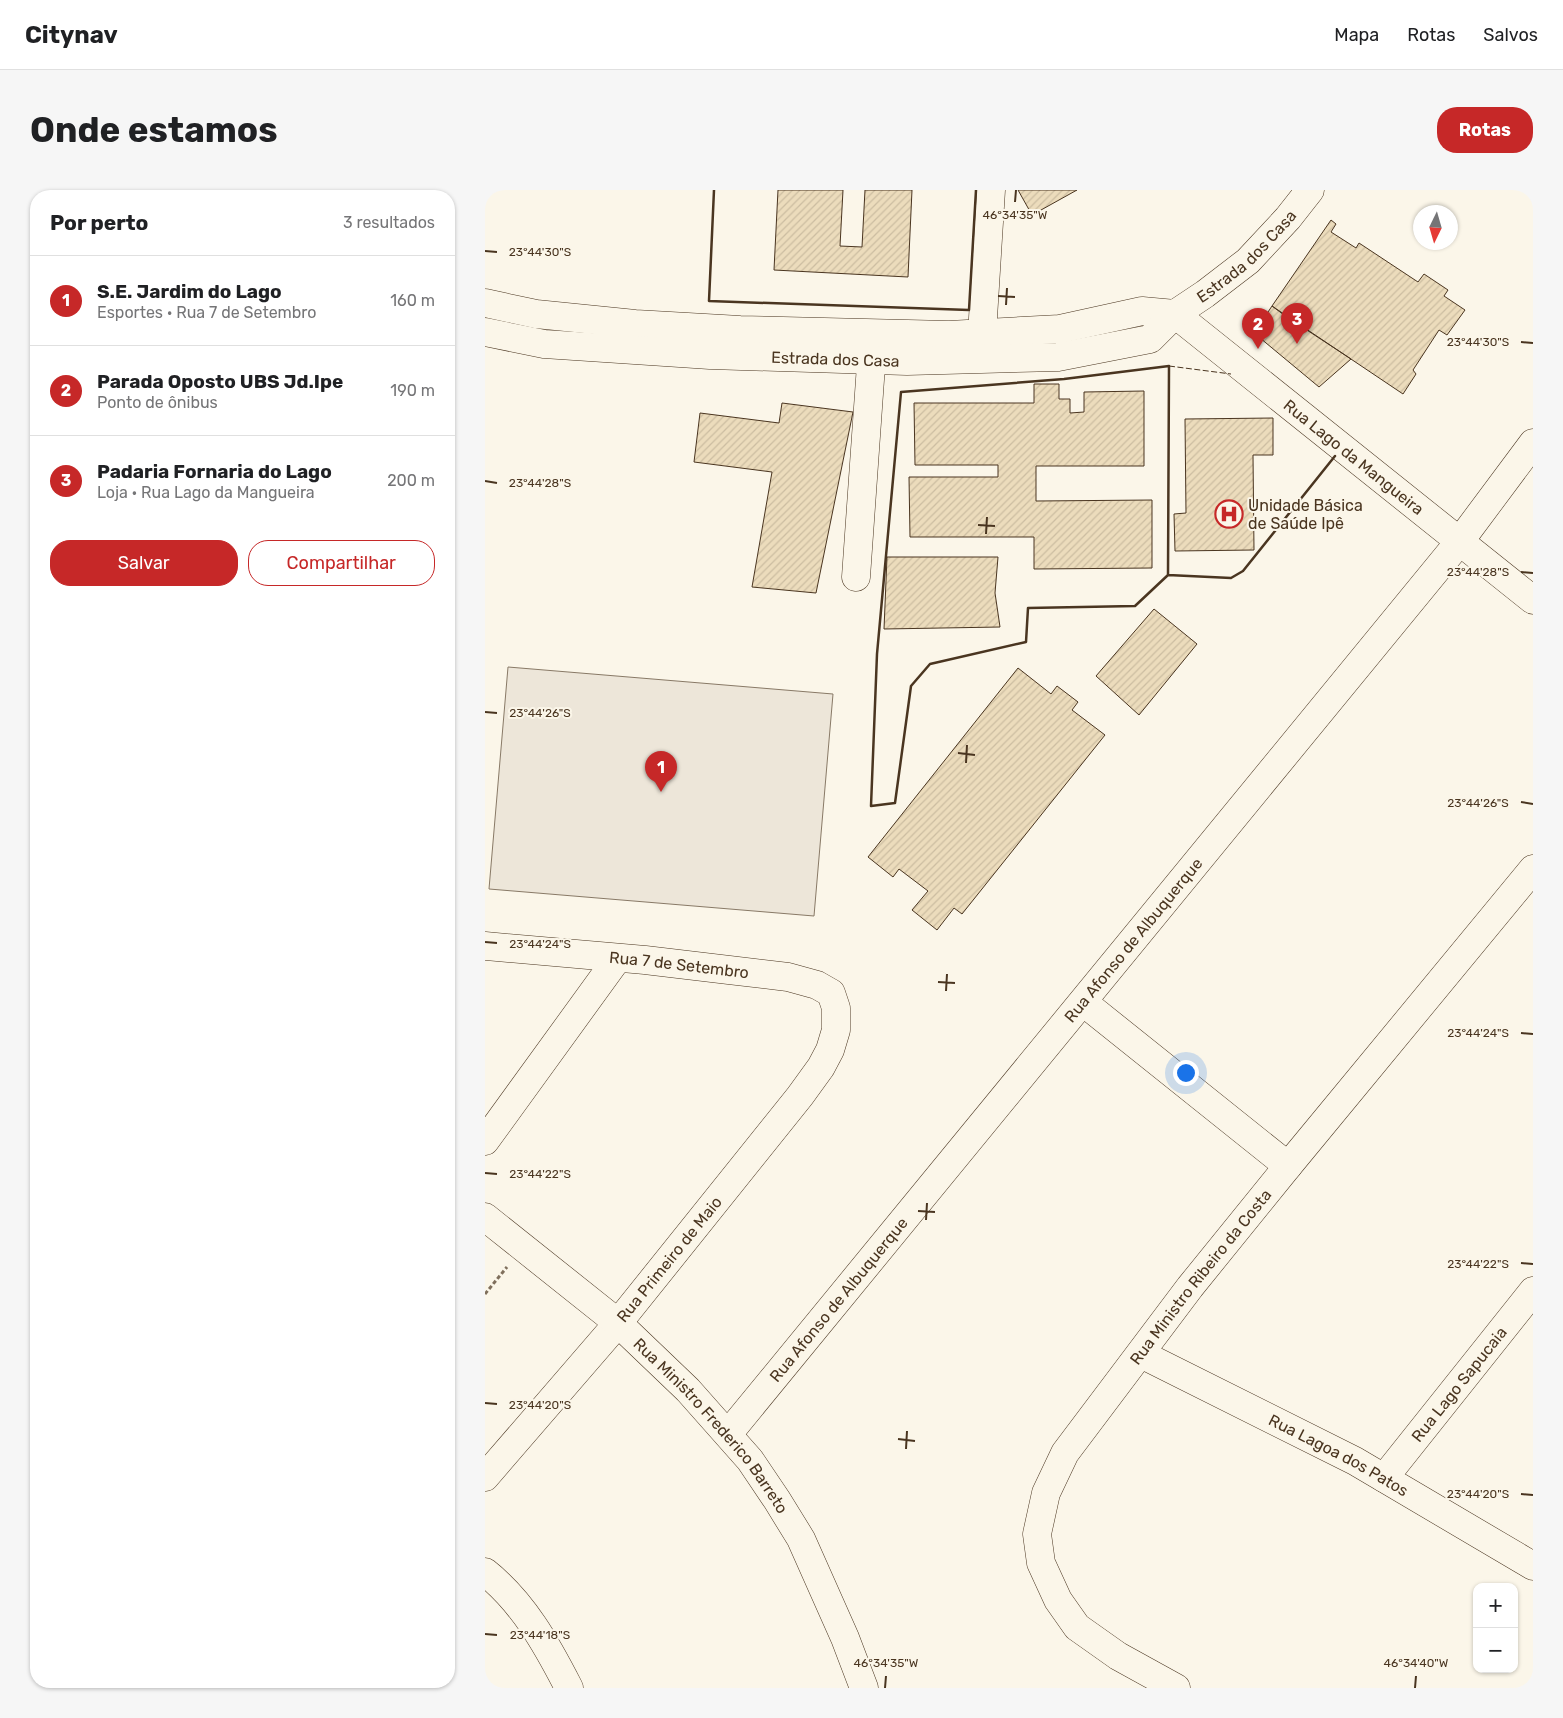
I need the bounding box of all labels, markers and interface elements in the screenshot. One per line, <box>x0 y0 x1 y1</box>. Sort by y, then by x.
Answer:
text: Citynav <box>25 21 118 49</box>
text: Mapa <box>1334 24 1379 46</box>
text: Rotas <box>1407 24 1455 46</box>
text: Salvos <box>1483 24 1538 46</box>
button: Rotas <box>1437 107 1533 153</box>
text: Onde estamos <box>30 109 278 151</box>
north arrow <box>1413 205 1458 250</box>
street label: Estrada dos Casa <box>1193 207 1300 307</box>
text: 46°34'35"W <box>983 208 1048 222</box>
text: Por perto <box>50 210 148 235</box>
text: 3 resultados <box>343 213 435 232</box>
text: 23°44'30"S <box>509 245 571 259</box>
text: S.E. Jardim do Lago <box>97 280 282 303</box>
text: 1 <box>62 291 70 310</box>
text: 160 m <box>390 291 435 310</box>
text: Esportes · Rua 7 de Setembro <box>97 303 316 322</box>
pin: 3 <box>1281 303 1313 344</box>
pin: 2 <box>1242 308 1274 349</box>
text: 23°44'30"S <box>1447 335 1509 349</box>
street label: Estrada dos Casa <box>771 348 900 371</box>
text: Parada Oposto UBS Jd.Ipe <box>97 370 343 393</box>
text: 2 <box>61 381 71 400</box>
text: 190 m <box>390 381 435 400</box>
text: Ponto de ônibus <box>97 393 218 412</box>
street label: Rua Lago da Mangueira <box>1280 396 1427 519</box>
text: Padaria Fornaria do Lago <box>97 460 332 483</box>
text: 3 <box>61 471 71 490</box>
text: 200 m <box>387 471 435 490</box>
text: 23°44'28"S <box>509 476 571 490</box>
text: Loja · Rua Lago da Mangueira <box>97 483 315 502</box>
place label: Unidade Básica de Saúde Ipê <box>1248 496 1363 533</box>
hospital icon: Unidade Básica de Saúde Ipê <box>1214 499 1244 529</box>
button: Salvar <box>50 540 238 586</box>
button: Compartilhar <box>248 540 435 586</box>
text: 23°44'28"S <box>1447 565 1509 579</box>
text: 23°44'26"S <box>509 706 571 720</box>
pin: 1 <box>645 751 677 792</box>
text: 23°44'26"S <box>1447 796 1509 810</box>
street label: Rua Afonso de Albuquerque <box>1060 854 1206 1026</box>
text: 23°44'24"S <box>509 937 571 951</box>
street label: Rua 7 de Setembro <box>608 948 750 982</box>
text: 23°44'24"S <box>1447 1026 1509 1040</box>
your location <box>1173 1060 1199 1086</box>
text: 23°44'22"S <box>509 1167 571 1181</box>
street label: Rua Ministro Ribeiro da Costa <box>1126 1185 1275 1368</box>
street label: Rua Primeiro de Maio <box>613 1193 726 1326</box>
street label: Rua Afonso de Albuquerque <box>766 1214 912 1386</box>
text: 23°44'22"S <box>1447 1257 1509 1271</box>
street label: Rua Lago Sapucaia <box>1408 1323 1511 1446</box>
street label: Rua Ministro Frederico Barreto <box>629 1334 792 1517</box>
text: 23°44'20"S <box>509 1398 571 1412</box>
street label: Rua Lagoa dos Patos <box>1266 1410 1412 1500</box>
text: 23°44'20"S <box>1447 1487 1509 1501</box>
map controls <box>1473 1583 1518 1673</box>
button: + <box>1473 1583 1518 1628</box>
text: 23°44'18"S <box>510 1628 570 1642</box>
button: − <box>1473 1628 1518 1673</box>
text: 46°34'35"W <box>854 1656 919 1670</box>
text: 46°34'40"W <box>1384 1656 1449 1670</box>

